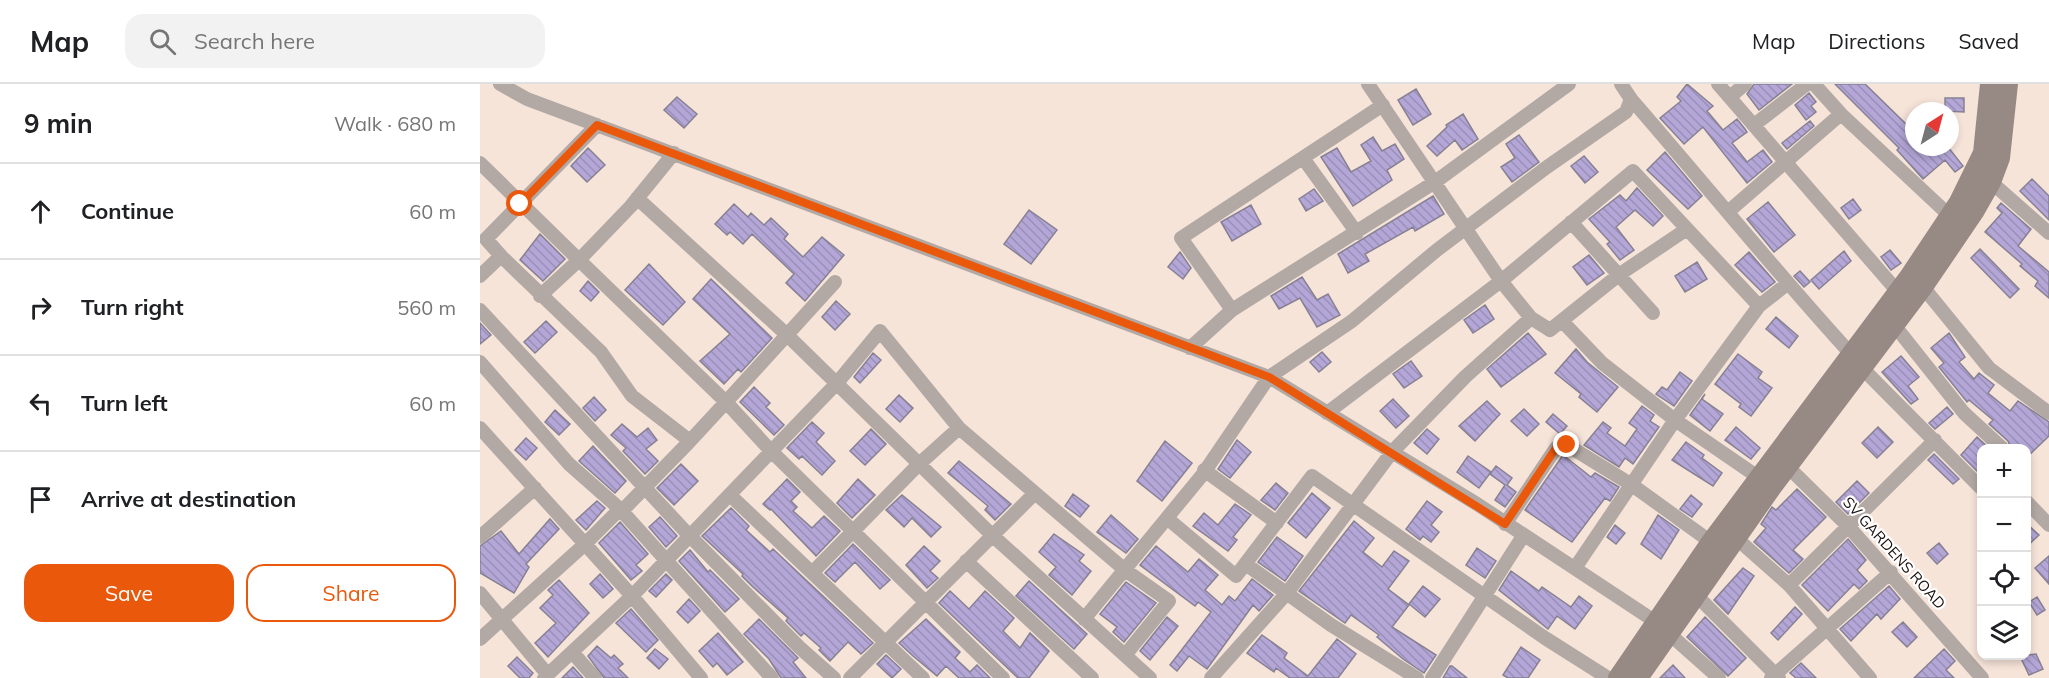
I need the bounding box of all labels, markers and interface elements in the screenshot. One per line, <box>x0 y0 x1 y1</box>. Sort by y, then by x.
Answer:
search box <box>125 14 545 68</box>
text: Map <box>30 24 89 59</box>
icon: search <box>146 25 179 58</box>
text: Search here <box>194 27 315 55</box>
text: Map <box>1752 28 1795 54</box>
text: Directions <box>1828 28 1925 54</box>
text: Saved <box>1958 28 2019 54</box>
north arrow <box>1905 102 1959 156</box>
text: 9 min <box>24 107 93 140</box>
text: Walk · 680 m <box>334 111 456 136</box>
route start <box>506 190 532 216</box>
icon: ahead <box>24 195 57 228</box>
text: Continue <box>81 197 174 225</box>
text: 60 m <box>409 199 456 224</box>
icon: right <box>24 291 57 324</box>
text: Turn right <box>81 293 184 321</box>
text: 560 m <box>397 295 456 320</box>
icon: left <box>24 387 57 420</box>
text: Turn left <box>81 389 168 417</box>
text: 60 m <box>409 391 456 416</box>
route end <box>1553 431 1579 457</box>
map controls <box>1977 444 2031 660</box>
button: + <box>1977 444 2031 498</box>
icon: arrive <box>24 483 57 516</box>
text: Arrive at destination <box>81 485 296 513</box>
street label: SV GARDENS ROAD <box>1839 493 1950 613</box>
button: − <box>1977 498 2031 552</box>
button: locate <box>1977 552 2031 606</box>
button: Save <box>24 564 234 622</box>
button: Share <box>246 564 456 622</box>
button: layers <box>1977 606 2031 660</box>

